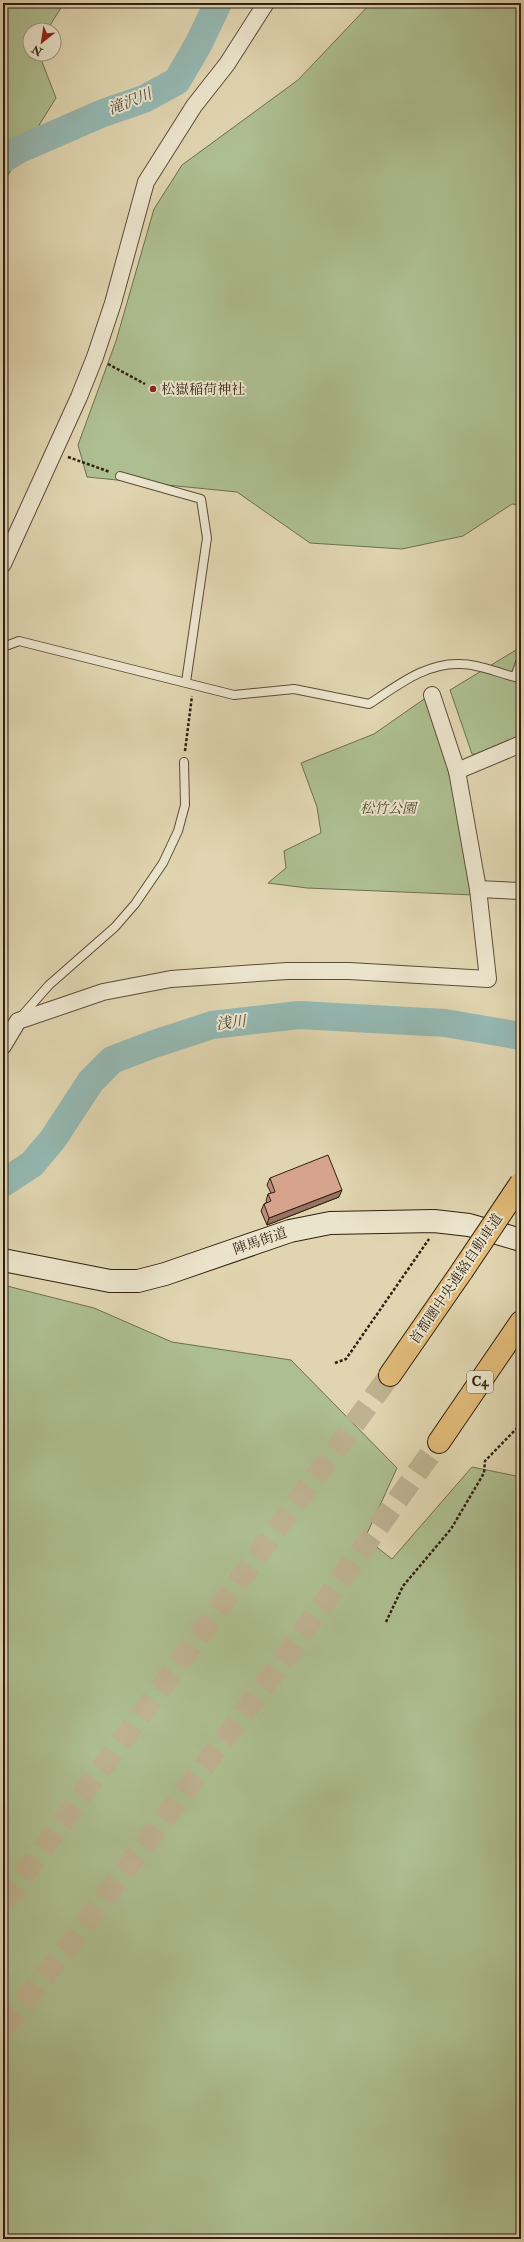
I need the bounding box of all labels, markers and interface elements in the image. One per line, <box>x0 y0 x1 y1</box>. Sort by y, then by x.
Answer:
north arrow <box>22 22 62 62</box>
text: N <box>29 42 46 59</box>
water label: 滝沢川 <box>106 84 156 119</box>
place label: 松嶽稲荷神社 <box>161 381 245 398</box>
marker: 松嶽稲荷神社 <box>148 384 158 394</box>
park label: 松竹公園 <box>360 800 418 817</box>
water label: 浅川 <box>215 1011 249 1034</box>
street label: 首都圏中央連絡自動車道 <box>406 1210 506 1348</box>
street label: 陣馬街道 <box>231 1224 289 1258</box>
road number: C4 <box>467 1371 493 1393</box>

